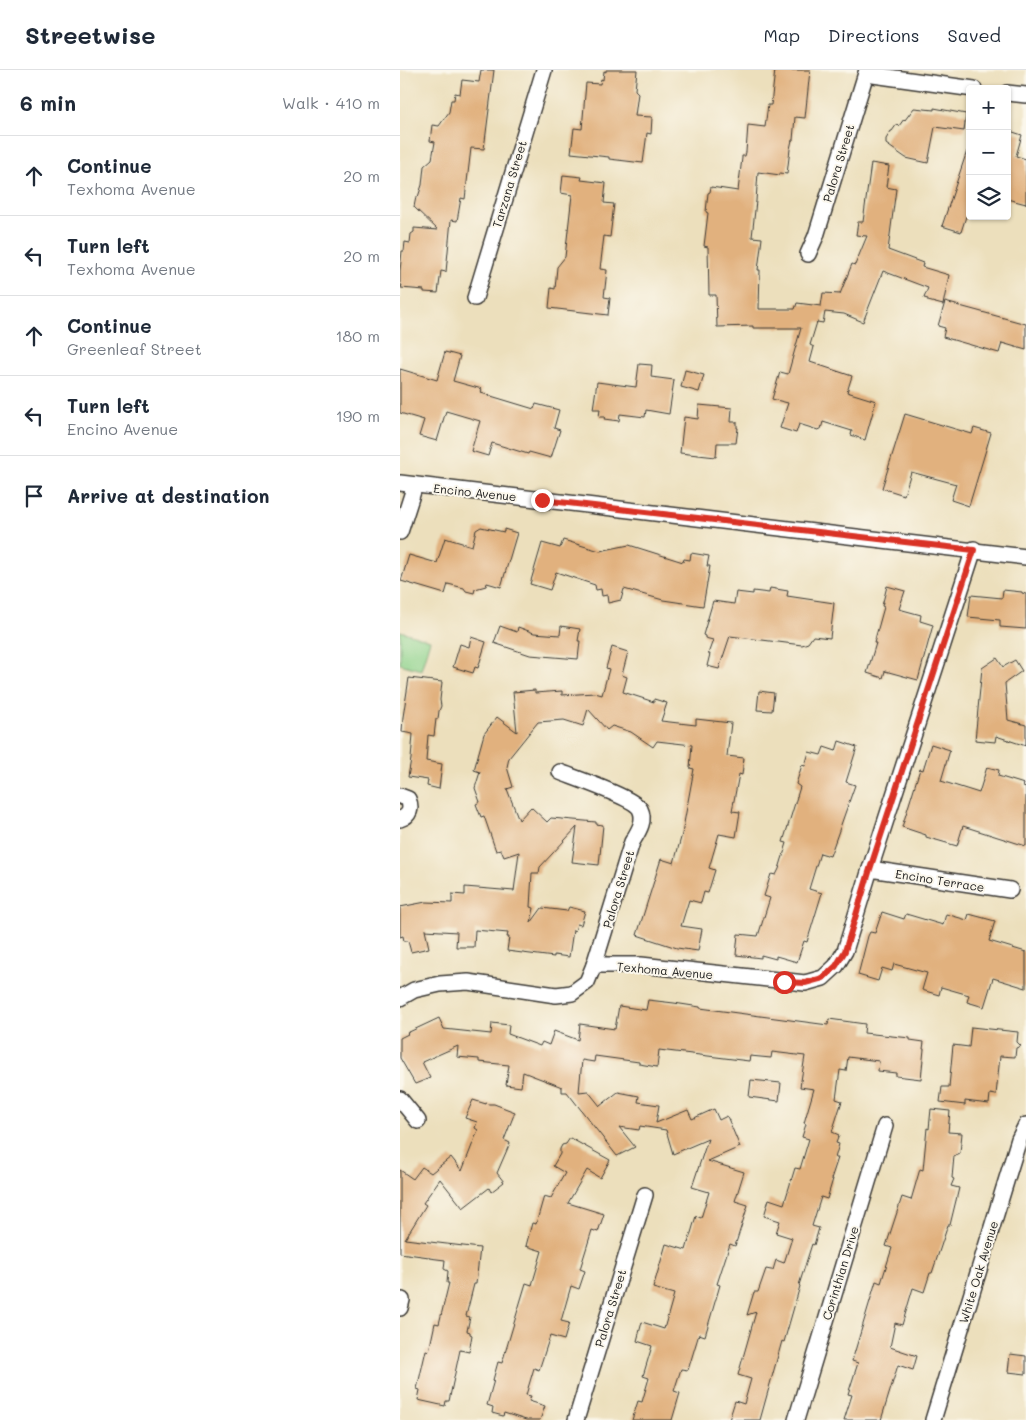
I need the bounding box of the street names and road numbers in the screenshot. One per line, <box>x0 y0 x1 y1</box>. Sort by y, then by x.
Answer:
street label: Palora Street <box>819 122 857 204</box>
street label: Tarzana Street <box>488 138 530 230</box>
street label: Encino Avenue <box>433 480 517 504</box>
street label: Palora Street <box>599 848 637 930</box>
street label: Encino Terrace <box>894 865 986 895</box>
street label: Texhoma Avenue <box>616 958 714 982</box>
street label: White Oak Avenue <box>955 1219 1001 1325</box>
street label: Corinthian Drive <box>818 1224 862 1322</box>
street label: Palora Street <box>591 1267 629 1349</box>

